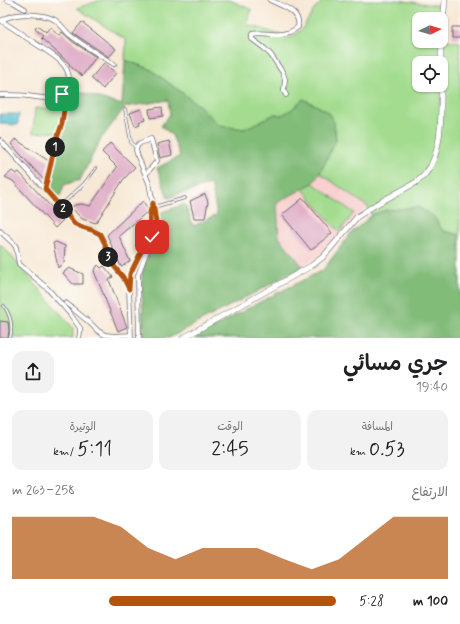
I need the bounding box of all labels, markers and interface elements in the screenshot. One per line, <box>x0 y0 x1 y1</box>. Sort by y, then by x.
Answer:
north arrow <box>412 12 448 48</box>
map controls <box>412 12 448 92</box>
button: locate <box>412 56 448 92</box>
pin <box>45 77 79 111</box>
icon: arrive <box>51 83 73 105</box>
pin: 1 <box>45 137 65 157</box>
text: 1 <box>53 140 57 154</box>
pin: 2 <box>53 199 73 219</box>
text: 2 <box>60 202 66 216</box>
pin <box>135 220 169 254</box>
icon: check <box>141 226 163 248</box>
pin: 3 <box>98 247 118 267</box>
text: 3 <box>106 250 110 264</box>
text: جري مسائي <box>343 350 448 378</box>
button: share <box>12 351 54 393</box>
text: 19:40 <box>416 379 448 396</box>
text: الوتيرة <box>69 420 96 434</box>
text: الوقت <box>217 420 243 434</box>
text: المسافة <box>362 420 393 434</box>
text: 5:11 <box>77 436 112 463</box>
text: 2:45 <box>211 436 249 463</box>
text: 0.53 <box>369 436 405 463</box>
text: /km <box>53 445 77 459</box>
text: km <box>350 445 369 459</box>
text: 258–263 m <box>12 482 75 499</box>
text: الارتفاع <box>412 484 448 501</box>
text: 5:28 <box>359 593 384 610</box>
text: 100 m <box>413 593 448 610</box>

